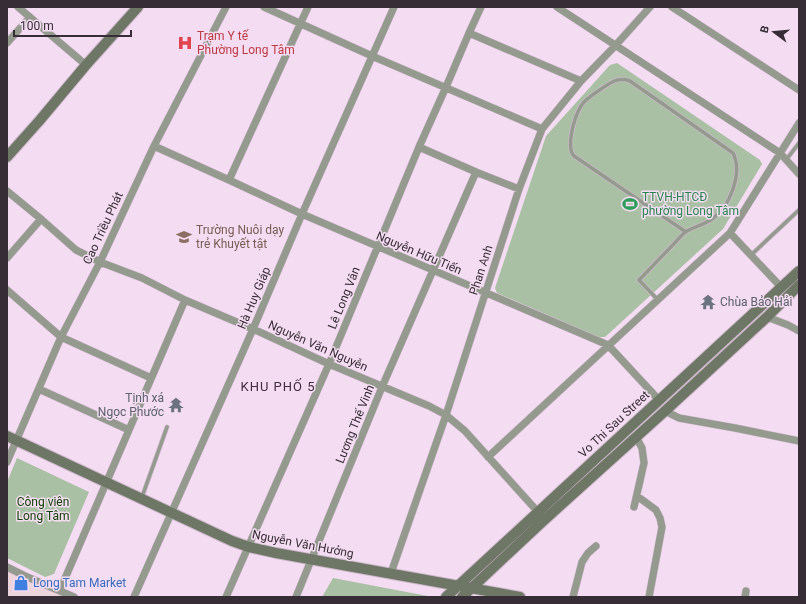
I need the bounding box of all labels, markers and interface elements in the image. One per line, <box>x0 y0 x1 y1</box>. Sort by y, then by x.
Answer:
scale bar <box>14 12 131 38</box>
north arrow <box>754 12 794 52</box>
text: 100 m <box>20 19 54 33</box>
text: B <box>758 24 772 35</box>
place label: Trạm Y tế Phường Long Tâm <box>197 29 295 57</box>
hospital icon: Trạm Y tế Phường Long Tâm <box>176 34 194 52</box>
street label: Cao Triều Phát <box>80 190 126 266</box>
place label: TTVH-HTCĐ phường Long Tâm <box>642 190 739 218</box>
sports icon: TTVH-HTCĐ phường Long Tâm <box>621 195 639 213</box>
place label: Trường Nuôi dạy trẻ Khuyết tật <box>196 223 285 251</box>
school or university icon: Trường Nuôi dạy trẻ Khuyết tật <box>175 228 193 246</box>
street label: Nguyễn Hữu Tiến <box>374 229 464 277</box>
street label: Phan Anh <box>466 243 496 297</box>
street label: Hà Huy Giáp <box>235 265 273 331</box>
street label: Lê Long Vân <box>325 265 363 331</box>
temple icon: Chùa Bảo Hải <box>699 293 717 311</box>
place label: Chùa Bảo Hải <box>720 295 792 309</box>
street label: Nguyễn Văn Nguyễn <box>266 318 370 374</box>
district label: KHU PHỐ 5 <box>240 378 316 394</box>
street label: Lương Thế Vinh <box>333 383 377 465</box>
street label: Vo Thi Sau Street <box>576 388 652 460</box>
place label: Tịnh xá Ngọc Phước <box>98 391 164 419</box>
temple icon: Tịnh xá Ngọc Phước <box>167 396 185 414</box>
park label: Công viên Long Tâm <box>17 495 69 523</box>
street label: Nguyễn Văn Hưởng <box>251 527 355 561</box>
shop icon: Long Tam Market <box>12 574 30 592</box>
place label: Long Tam Market <box>33 576 126 590</box>

